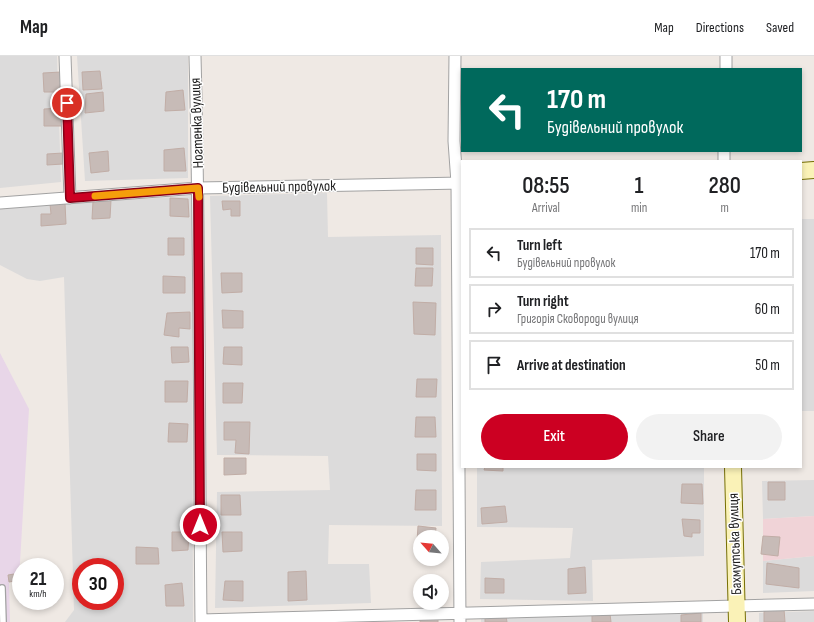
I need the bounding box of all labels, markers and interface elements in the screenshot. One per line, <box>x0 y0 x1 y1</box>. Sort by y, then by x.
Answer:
text: Map <box>20 16 48 39</box>
text: Map <box>654 19 674 36</box>
text: Directions <box>696 19 744 36</box>
text: Saved <box>766 19 794 36</box>
street label: Ногтенка вулиця <box>186 77 208 169</box>
text: 170 m <box>547 83 606 116</box>
icon: left <box>481 84 533 136</box>
pin <box>50 86 84 120</box>
icon: arrive <box>56 92 78 114</box>
text: Будівельний провулок <box>547 117 683 138</box>
text: 08:55 <box>522 171 570 200</box>
text: 1 <box>635 171 644 200</box>
text: 280 <box>708 171 741 200</box>
street label: Будівельний провулок <box>222 177 336 197</box>
text: Arrival <box>532 200 560 216</box>
text: min <box>631 200 647 216</box>
text: m <box>720 200 729 216</box>
text: Turn left <box>517 236 562 255</box>
icon: left <box>483 242 505 264</box>
text: 170 m <box>750 244 780 263</box>
text: Будівельний провулок <box>517 255 615 271</box>
text: Turn right <box>517 292 569 311</box>
icon: right <box>483 298 505 320</box>
text: 60 m <box>755 300 780 319</box>
text: Григорія Сковороди вулиця <box>517 311 639 327</box>
icon: arrive <box>483 354 505 376</box>
text: Arrive at destination <box>517 356 626 375</box>
text: 50 m <box>755 356 780 375</box>
button: Exit <box>481 414 628 460</box>
button: Share <box>636 414 782 460</box>
street label: Бахмутська вулиця <box>724 493 746 595</box>
position arrow <box>179 504 221 546</box>
north arrow <box>413 530 449 566</box>
map controls <box>413 530 449 610</box>
speed limit sign: 30 <box>72 558 124 610</box>
text: 21 <box>30 567 46 591</box>
button: sound <box>413 574 449 610</box>
text: km/h <box>29 588 47 600</box>

